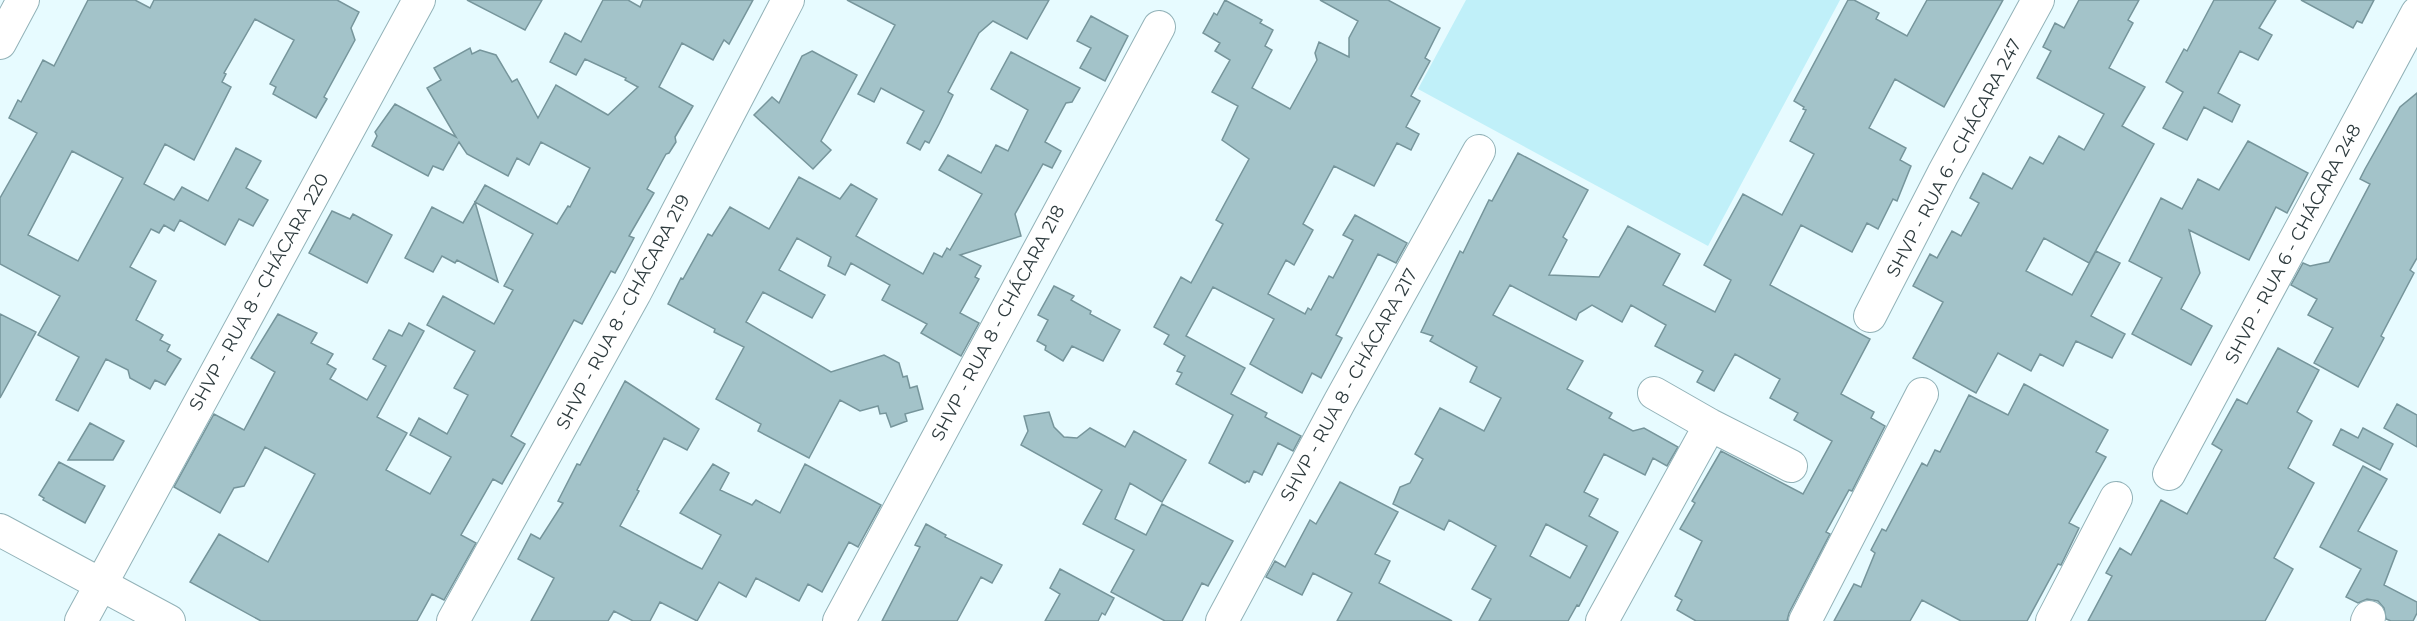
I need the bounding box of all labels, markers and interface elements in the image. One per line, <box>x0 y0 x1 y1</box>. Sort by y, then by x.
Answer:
street label: SHVP - RUA 6 - CHÁCARA 247 <box>1882 35 2026 281</box>
street label: SHVP - RUA 6 - CHÁCARA 248 <box>2220 120 2366 368</box>
street label: SHVP - RUA 8 - CHÁCARA 220 <box>184 170 334 414</box>
street label: SHVP - RUA 8 - CHÁCARA 219 <box>552 191 695 433</box>
street label: SHVP - RUA 8 - CHÁCARA 218 <box>926 201 1070 445</box>
street label: SHVP - RUA 8 - CHÁCARA 217 <box>1276 265 1422 505</box>

